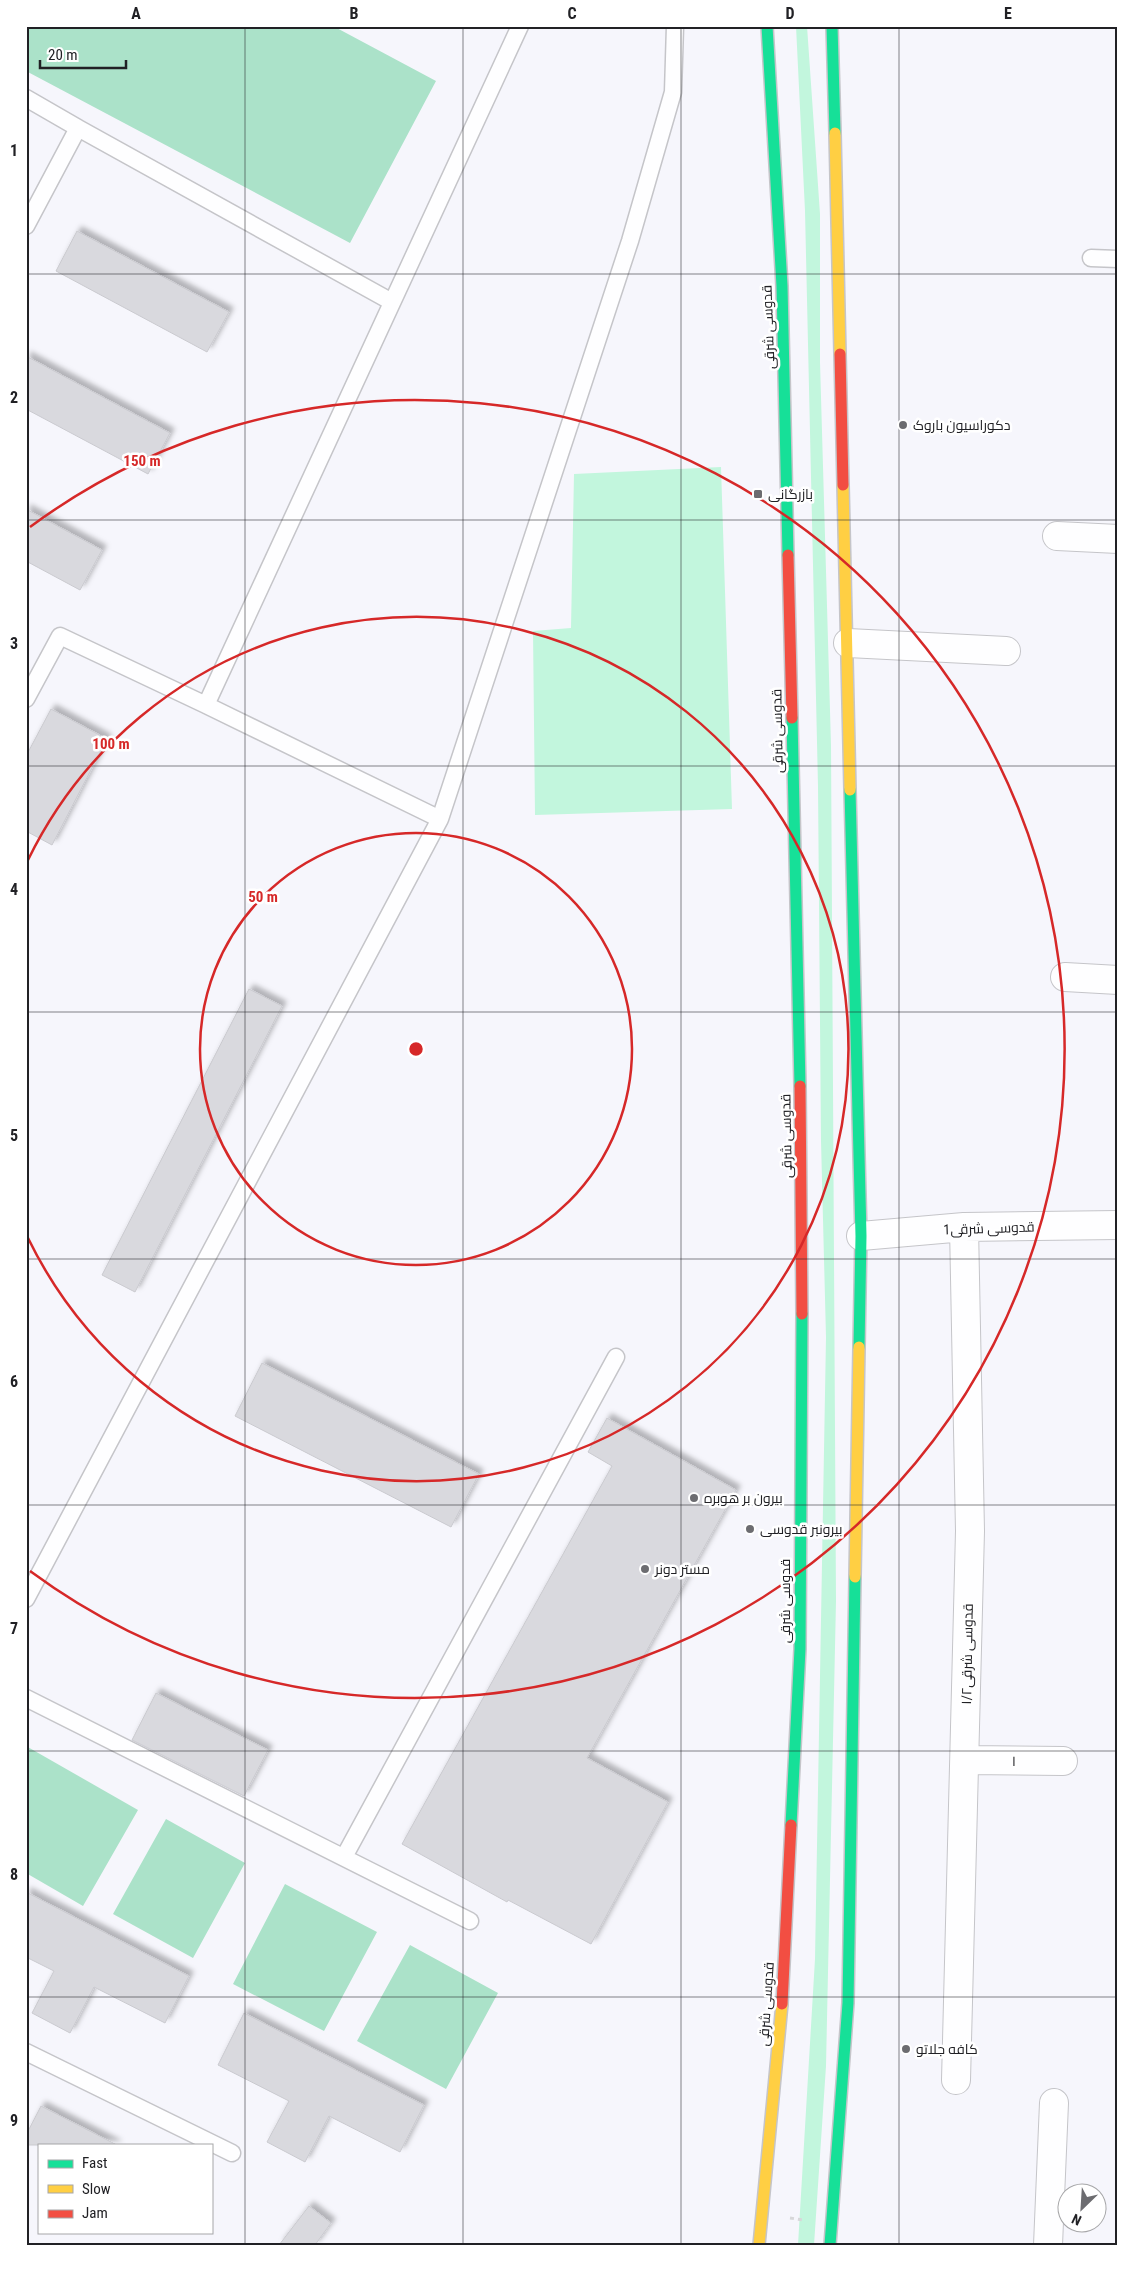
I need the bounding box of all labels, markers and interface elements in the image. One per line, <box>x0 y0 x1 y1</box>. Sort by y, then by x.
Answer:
text: A <box>131 4 141 23</box>
text: B <box>350 4 359 23</box>
text: C <box>567 4 577 23</box>
text: D <box>785 4 795 23</box>
text: E <box>1004 4 1012 23</box>
scale bar <box>40 38 126 70</box>
text: 20 m <box>48 46 78 64</box>
text: 1 <box>10 141 18 160</box>
street label: قدوسی شرقی <box>759 285 777 369</box>
text: 2 <box>10 388 18 407</box>
place label: دکوراسیون باروک <box>913 417 1011 433</box>
marker: دکوراسیون باروک <box>897 419 909 431</box>
text: 150 m <box>123 452 161 470</box>
place label: بازرگانی <box>768 486 813 502</box>
marker: بازرگانی <box>752 488 764 500</box>
text: 3 <box>10 634 18 653</box>
street label: قدوسی شرقی <box>768 689 786 773</box>
text: 100 m <box>92 735 130 753</box>
text: 4 <box>10 880 18 899</box>
text: 50 m <box>248 888 278 906</box>
centre of rings <box>407 1040 425 1058</box>
street label: قدوسی شرقی <box>777 1094 795 1178</box>
text: 5 <box>10 1126 18 1145</box>
street label: 1قدوسی شرقی <box>943 1218 1035 1238</box>
text: 6 <box>10 1372 18 1391</box>
place label: بیرون بر هوبره <box>704 1490 783 1506</box>
marker: بیرون بر هوبره <box>688 1492 700 1504</box>
place label: بیرونبر قدوسی <box>760 1521 843 1537</box>
marker: بیرونبر قدوسی <box>744 1523 756 1535</box>
street label: قدوسی شرقی <box>777 1559 793 1643</box>
place label: مستر دونر <box>654 1561 710 1577</box>
marker: مستر دونر <box>639 1563 651 1575</box>
street label: قدوسی شرقی۱/۲ <box>958 1603 976 1705</box>
text: 7 <box>10 1619 18 1638</box>
street label: ۱ <box>1012 1753 1016 1769</box>
text: 8 <box>10 1865 18 1884</box>
street label: قدوسی شرقی <box>755 1961 777 2047</box>
place label: کافه جلاتو <box>916 2041 978 2057</box>
marker: کافه جلاتو <box>900 2043 912 2055</box>
text: 9 <box>10 2111 18 2130</box>
legend <box>38 2144 212 2234</box>
text: Fast <box>82 2154 107 2172</box>
text: Slow <box>82 2180 111 2198</box>
north arrow <box>1056 2184 1106 2234</box>
text: Jam <box>82 2204 108 2222</box>
text: N <box>1069 2211 1084 2229</box>

